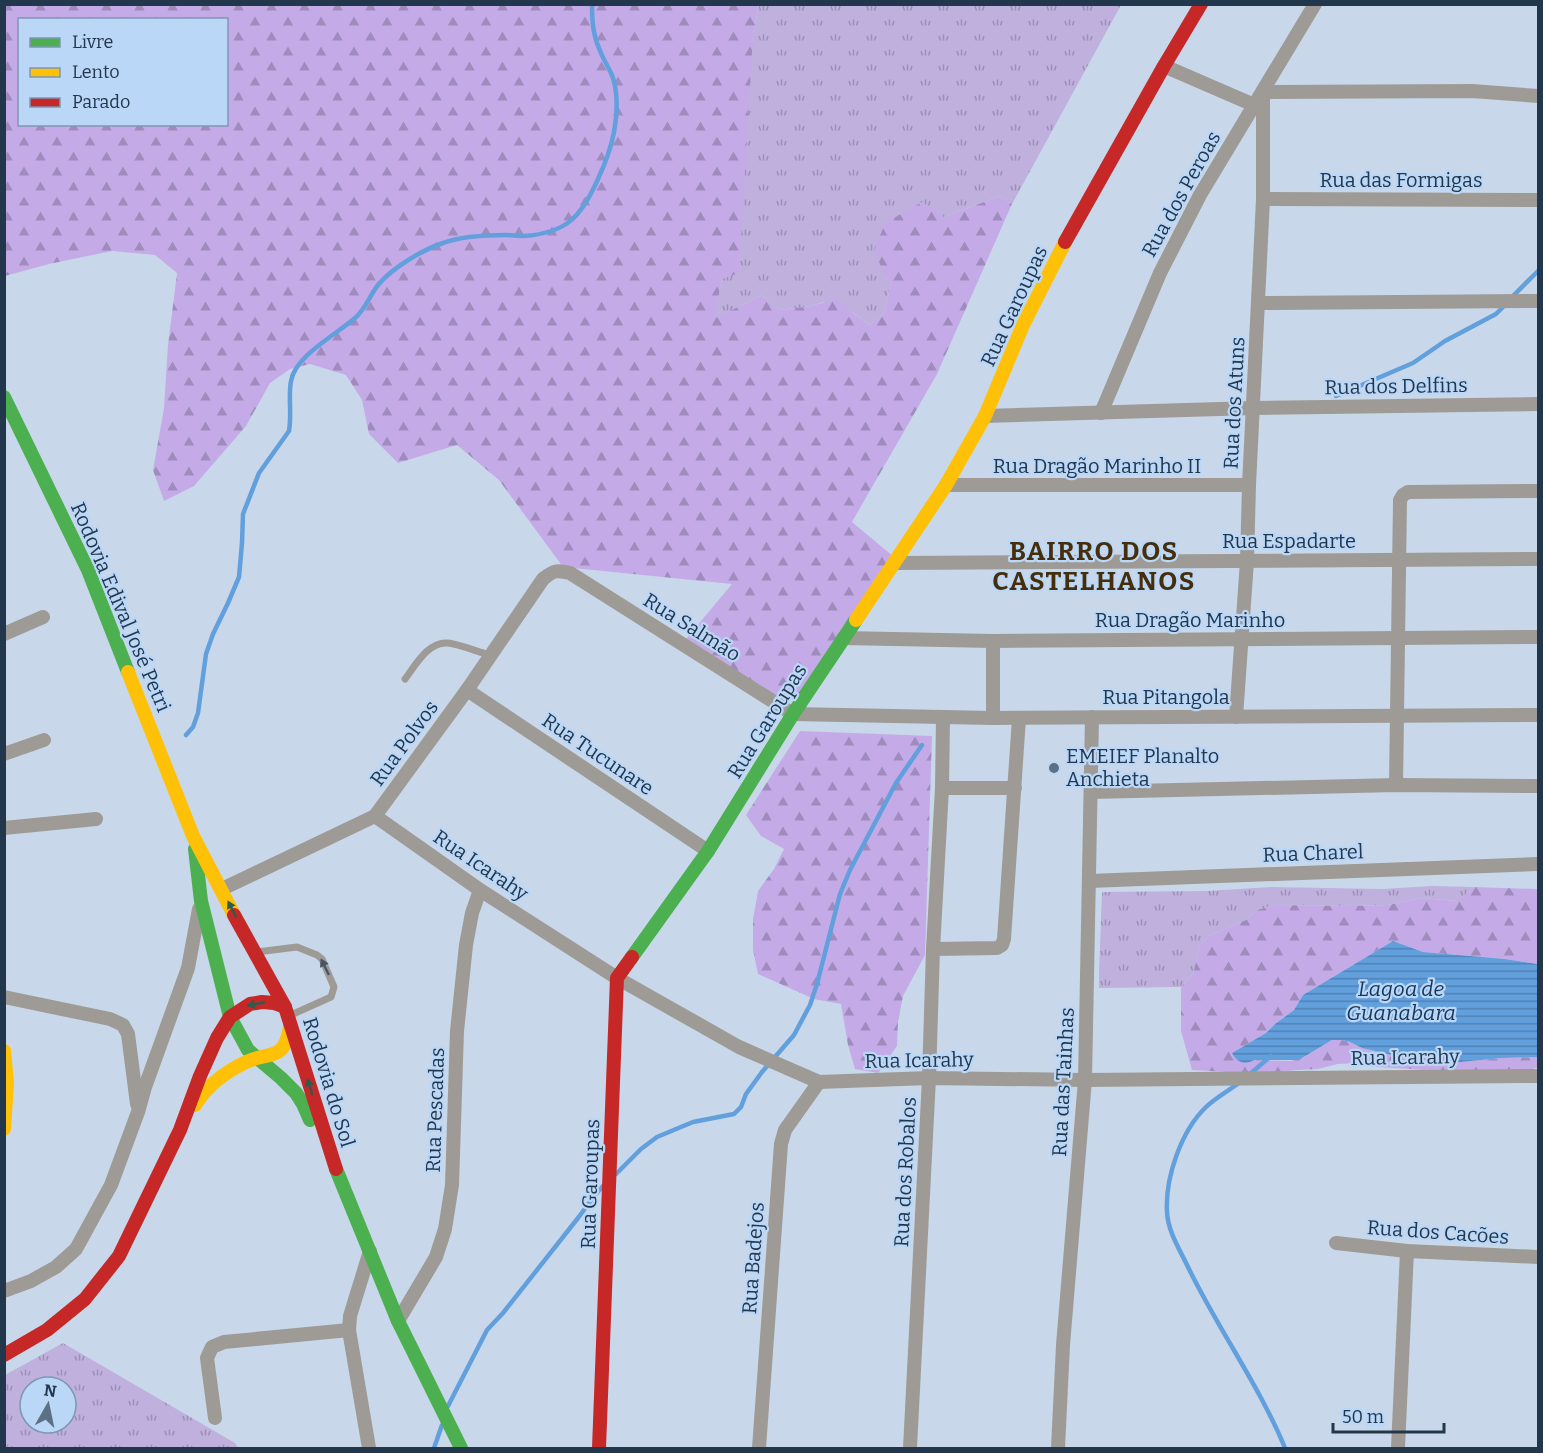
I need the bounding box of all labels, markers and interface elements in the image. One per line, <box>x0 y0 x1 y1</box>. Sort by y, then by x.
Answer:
legend <box>18 18 228 126</box>
text: Livre <box>72 31 113 53</box>
text: Lento <box>72 61 120 83</box>
text: Parado <box>72 91 130 113</box>
street label: Rua dos Peroas <box>1137 127 1225 261</box>
street label: Rua das Formigas <box>1319 168 1483 192</box>
street label: Rua Garoupas <box>976 242 1052 370</box>
street label: Rua dos Atuns <box>1219 336 1249 470</box>
street label: Rua dos Delfins <box>1324 373 1468 399</box>
street label: Rua Dragão Marinho II <box>993 454 1201 478</box>
street label: Rodovia Edival José Petri <box>66 499 176 715</box>
street label: Rua Espadarte <box>1222 529 1356 553</box>
district label: BAIRRO DOS CASTELHANOS <box>992 536 1196 597</box>
street label: Rua Salmão <box>639 588 745 666</box>
street label: Rua Dragão Marinho <box>1095 608 1285 632</box>
street label: Rua Garoupas <box>722 659 812 783</box>
street label: Rua Pitangola <box>1102 685 1230 709</box>
street label: Rua Polvos <box>365 696 443 790</box>
street label: Rua Tucunare <box>538 708 658 800</box>
place label: EMEIEF Planalto Anchieta <box>1066 744 1219 791</box>
marker: EMEIEF Planalto Anchieta <box>1047 761 1061 775</box>
street label: Rua Icarahy <box>429 824 533 906</box>
street label: Rua Charel <box>1262 839 1364 867</box>
one-way arrow <box>228 901 237 918</box>
one-way arrow <box>320 958 329 975</box>
water label: Lagoa de Guanabara <box>1346 976 1456 1026</box>
one-way arrow <box>246 1000 265 1009</box>
street label: Rua das Tainhas <box>1047 1007 1079 1157</box>
street label: Rodovia do Sol <box>298 1014 360 1150</box>
street label: Rua Icarahy <box>1350 1044 1460 1070</box>
street label: Rua Pescadas <box>421 1047 449 1173</box>
street label: Rua Icarahy <box>864 1047 974 1073</box>
one-way arrow <box>305 1078 314 1096</box>
street label: Rua dos Robalos <box>889 1096 921 1248</box>
street label: Rua Garoupas <box>576 1118 604 1250</box>
street label: Rua Badejos <box>737 1201 770 1315</box>
street label: Rua dos Cacões <box>1366 1215 1510 1249</box>
north arrow <box>18 1375 78 1435</box>
text: N <box>43 1380 58 1401</box>
scale bar <box>1333 1396 1444 1434</box>
text: 50 m <box>1342 1406 1384 1428</box>

